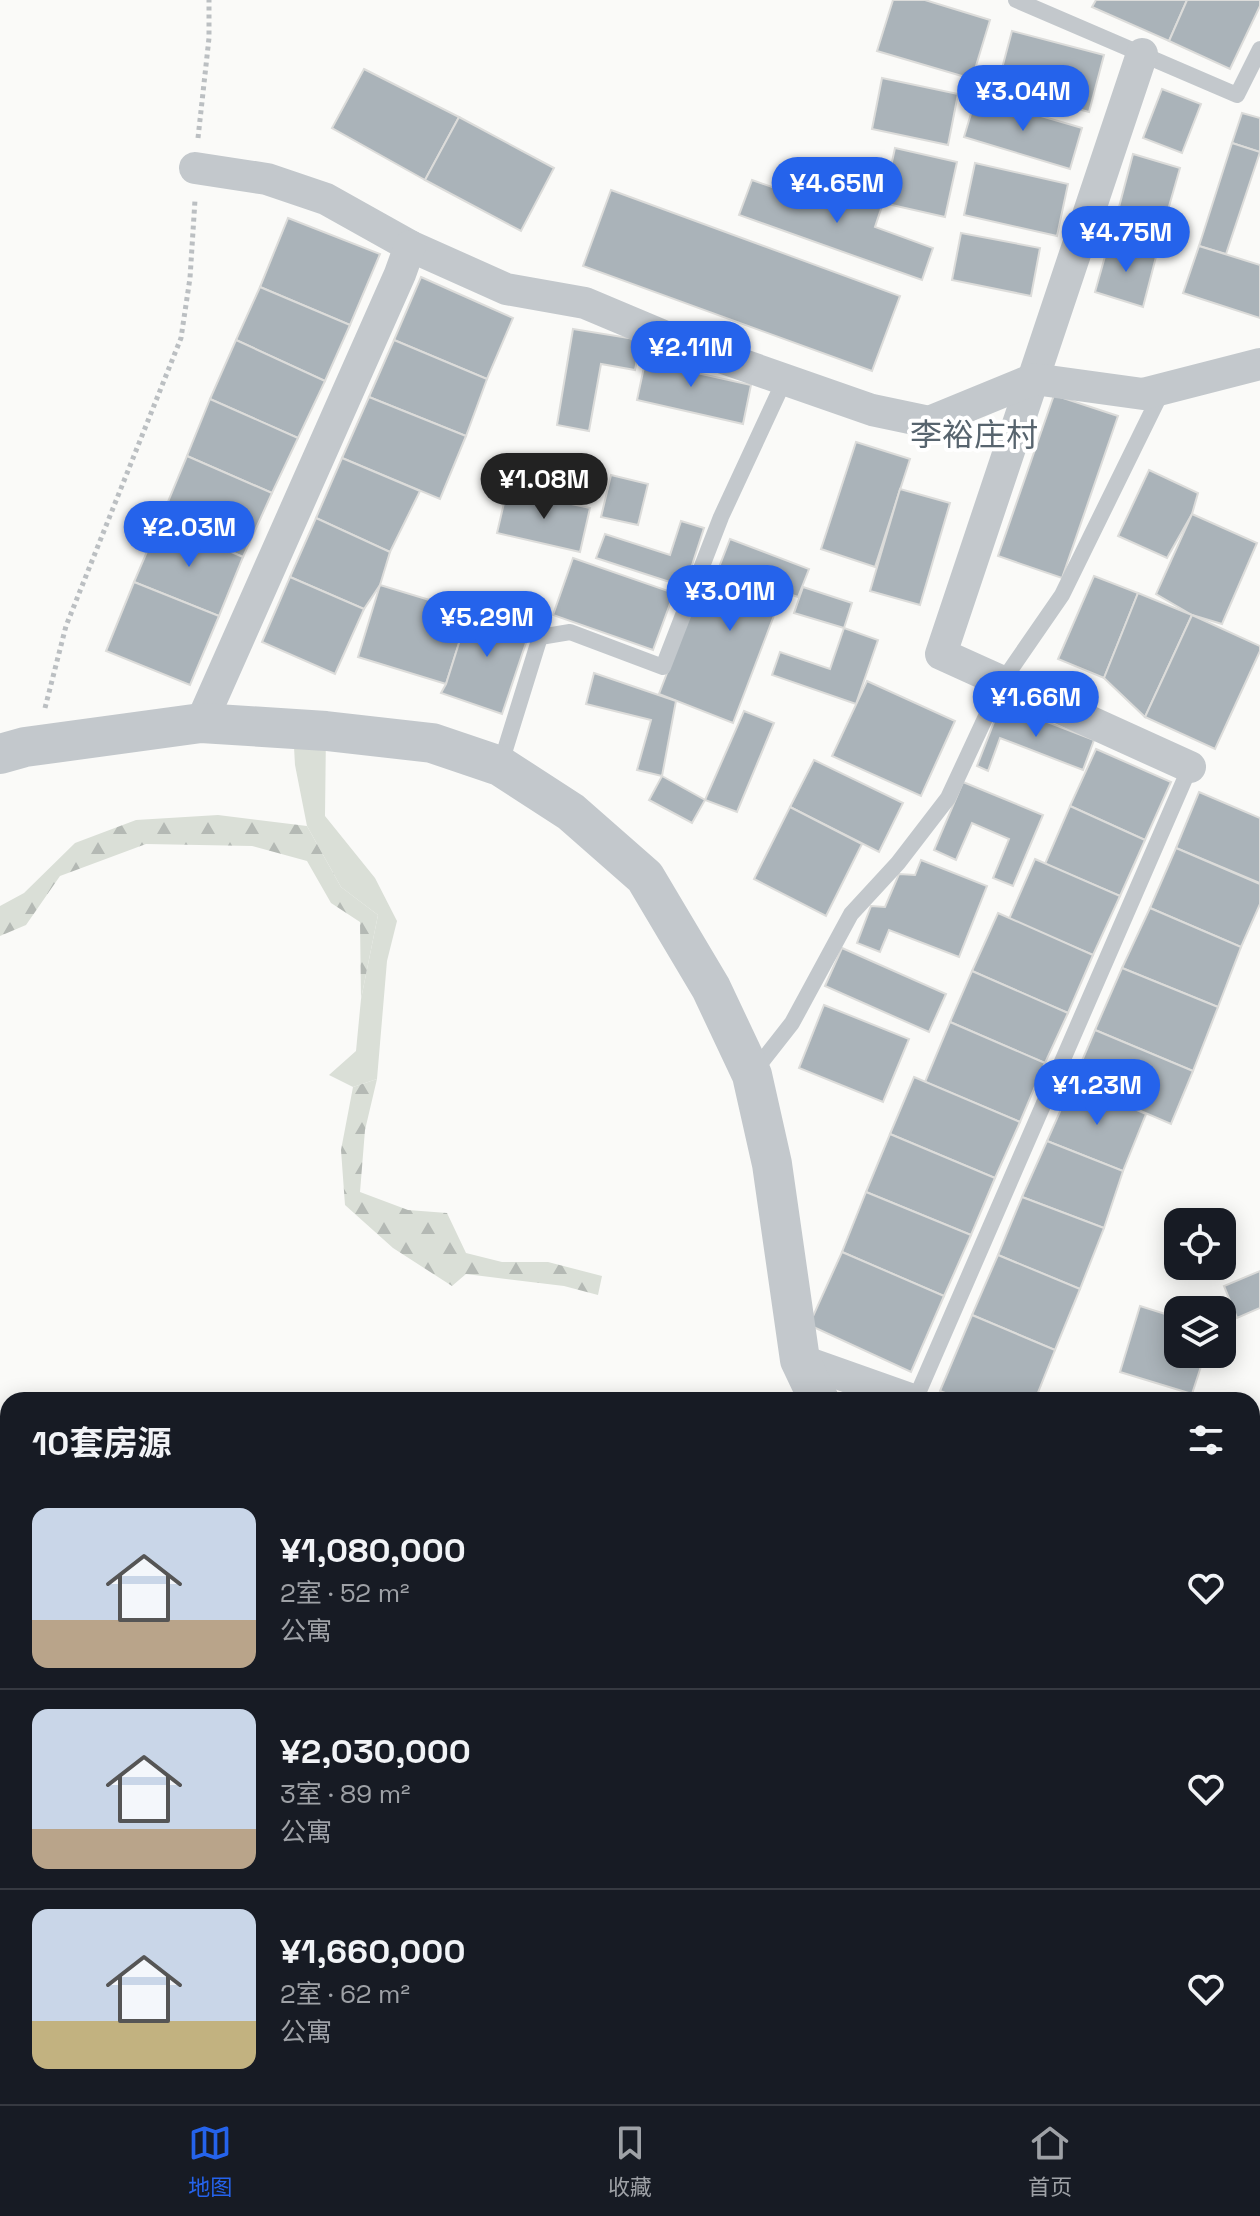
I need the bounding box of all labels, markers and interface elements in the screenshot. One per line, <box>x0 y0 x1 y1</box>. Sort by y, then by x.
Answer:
pin: ¥3.04M <box>958 65 1088 133</box>
text: ¥3.04M <box>975 74 1071 108</box>
pin: ¥4.65M <box>772 157 902 225</box>
text: ¥4.65M <box>790 166 884 200</box>
pin: ¥4.75M <box>1061 206 1191 274</box>
text: ¥4.75M <box>1080 215 1172 249</box>
pin: ¥2.11M <box>626 321 756 389</box>
text: ¥2.11M <box>649 330 733 364</box>
district label: 李裕庄村 <box>910 415 1038 455</box>
pin: ¥1.08M <box>479 453 609 521</box>
text: ¥1.08M <box>499 462 589 496</box>
pin: ¥2.03M <box>124 501 254 569</box>
text: ¥2.03M <box>142 510 236 544</box>
pin: ¥3.01M <box>665 565 795 633</box>
text: ¥3.01M <box>685 574 775 608</box>
pin: ¥5.29M <box>422 591 552 659</box>
text: ¥5.29M <box>440 600 534 634</box>
pin: ¥1.66M <box>971 671 1101 739</box>
text: ¥1.66M <box>991 680 1081 714</box>
pin: ¥1.23M <box>1032 1059 1162 1127</box>
text: ¥1.23M <box>1052 1068 1142 1102</box>
map controls <box>1164 1208 1236 1368</box>
button: locate <box>1164 1208 1236 1280</box>
button: layers <box>1164 1296 1236 1368</box>
icon: filters <box>1184 1418 1228 1462</box>
text: 10套房源 <box>32 1422 171 1465</box>
text: ¥1,080,000 <box>280 1529 466 1572</box>
icon: home <box>96 1540 192 1636</box>
icon: heart <box>1184 1566 1228 1610</box>
text: 2室 · 52 m² <box>280 1576 410 1610</box>
text: 公寓 <box>280 1614 332 1648</box>
text: ¥2,030,000 <box>280 1730 471 1773</box>
icon: home <box>96 1741 192 1837</box>
icon: heart <box>1184 1767 1228 1811</box>
text: 3室 · 89 m² <box>280 1777 411 1811</box>
text: 公寓 <box>280 1815 332 1849</box>
text: ¥1,660,000 <box>280 1930 465 1973</box>
icon: home <box>96 1941 192 2037</box>
icon: heart <box>1184 1967 1228 2011</box>
text: 2室 · 62 m² <box>280 1977 410 2011</box>
text: 公寓 <box>280 2015 332 2049</box>
tab: 地图 <box>188 2121 232 2201</box>
tab: 收藏 <box>608 2121 652 2201</box>
tab: 首页 <box>1028 2121 1072 2201</box>

